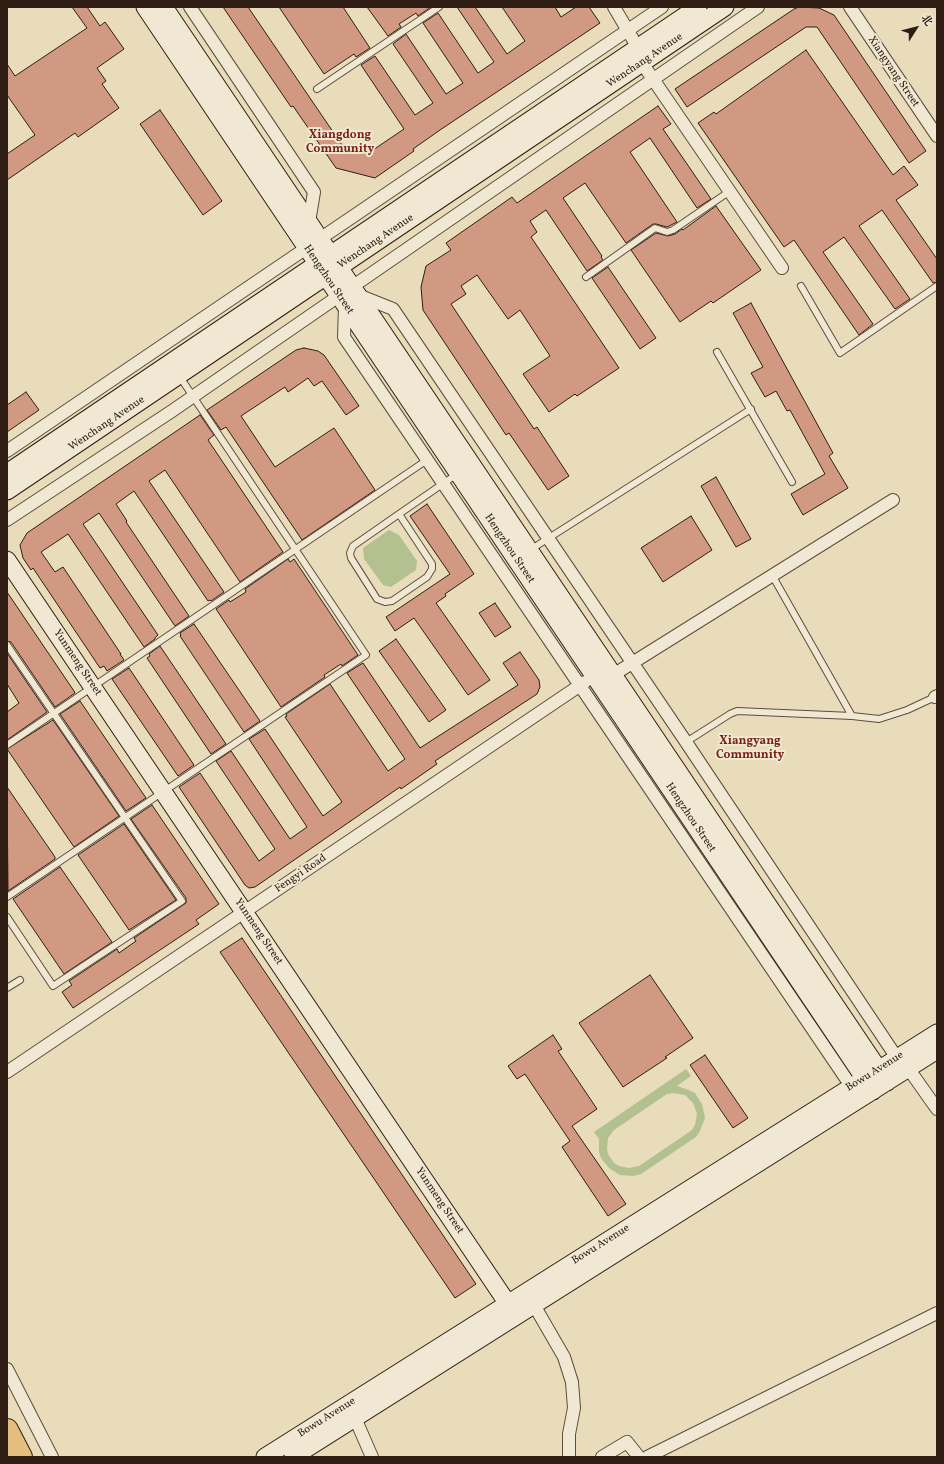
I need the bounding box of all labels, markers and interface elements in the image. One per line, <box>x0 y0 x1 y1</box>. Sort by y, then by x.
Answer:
north arrow <box>896 8 936 48</box>
text: 北 <box>917 12 935 30</box>
street label: Wenchang Avenue <box>604 31 686 91</box>
street label: Xiangyang Street <box>864 34 922 110</box>
district label: Xiangdong Community <box>306 129 374 157</box>
street label: Wenchang Avenue <box>335 212 417 272</box>
street label: Hengzhou Street <box>300 243 356 317</box>
street label: Wenchang Avenue <box>66 394 148 454</box>
street label: Hengzhou Street <box>481 512 537 586</box>
street label: Yunmeng Street <box>50 627 104 699</box>
district label: Xiangyang Community <box>716 735 784 763</box>
street label: Hengzhou Street <box>662 781 718 855</box>
street label: Fengyi Road <box>273 852 329 896</box>
street label: Yunmeng Street <box>231 896 285 968</box>
street label: Bowu Avenue <box>844 1049 906 1095</box>
street label: Yunmeng Street <box>412 1165 466 1237</box>
street label: Bowu Avenue <box>570 1222 632 1268</box>
street label: Bowu Avenue <box>296 1395 358 1441</box>

